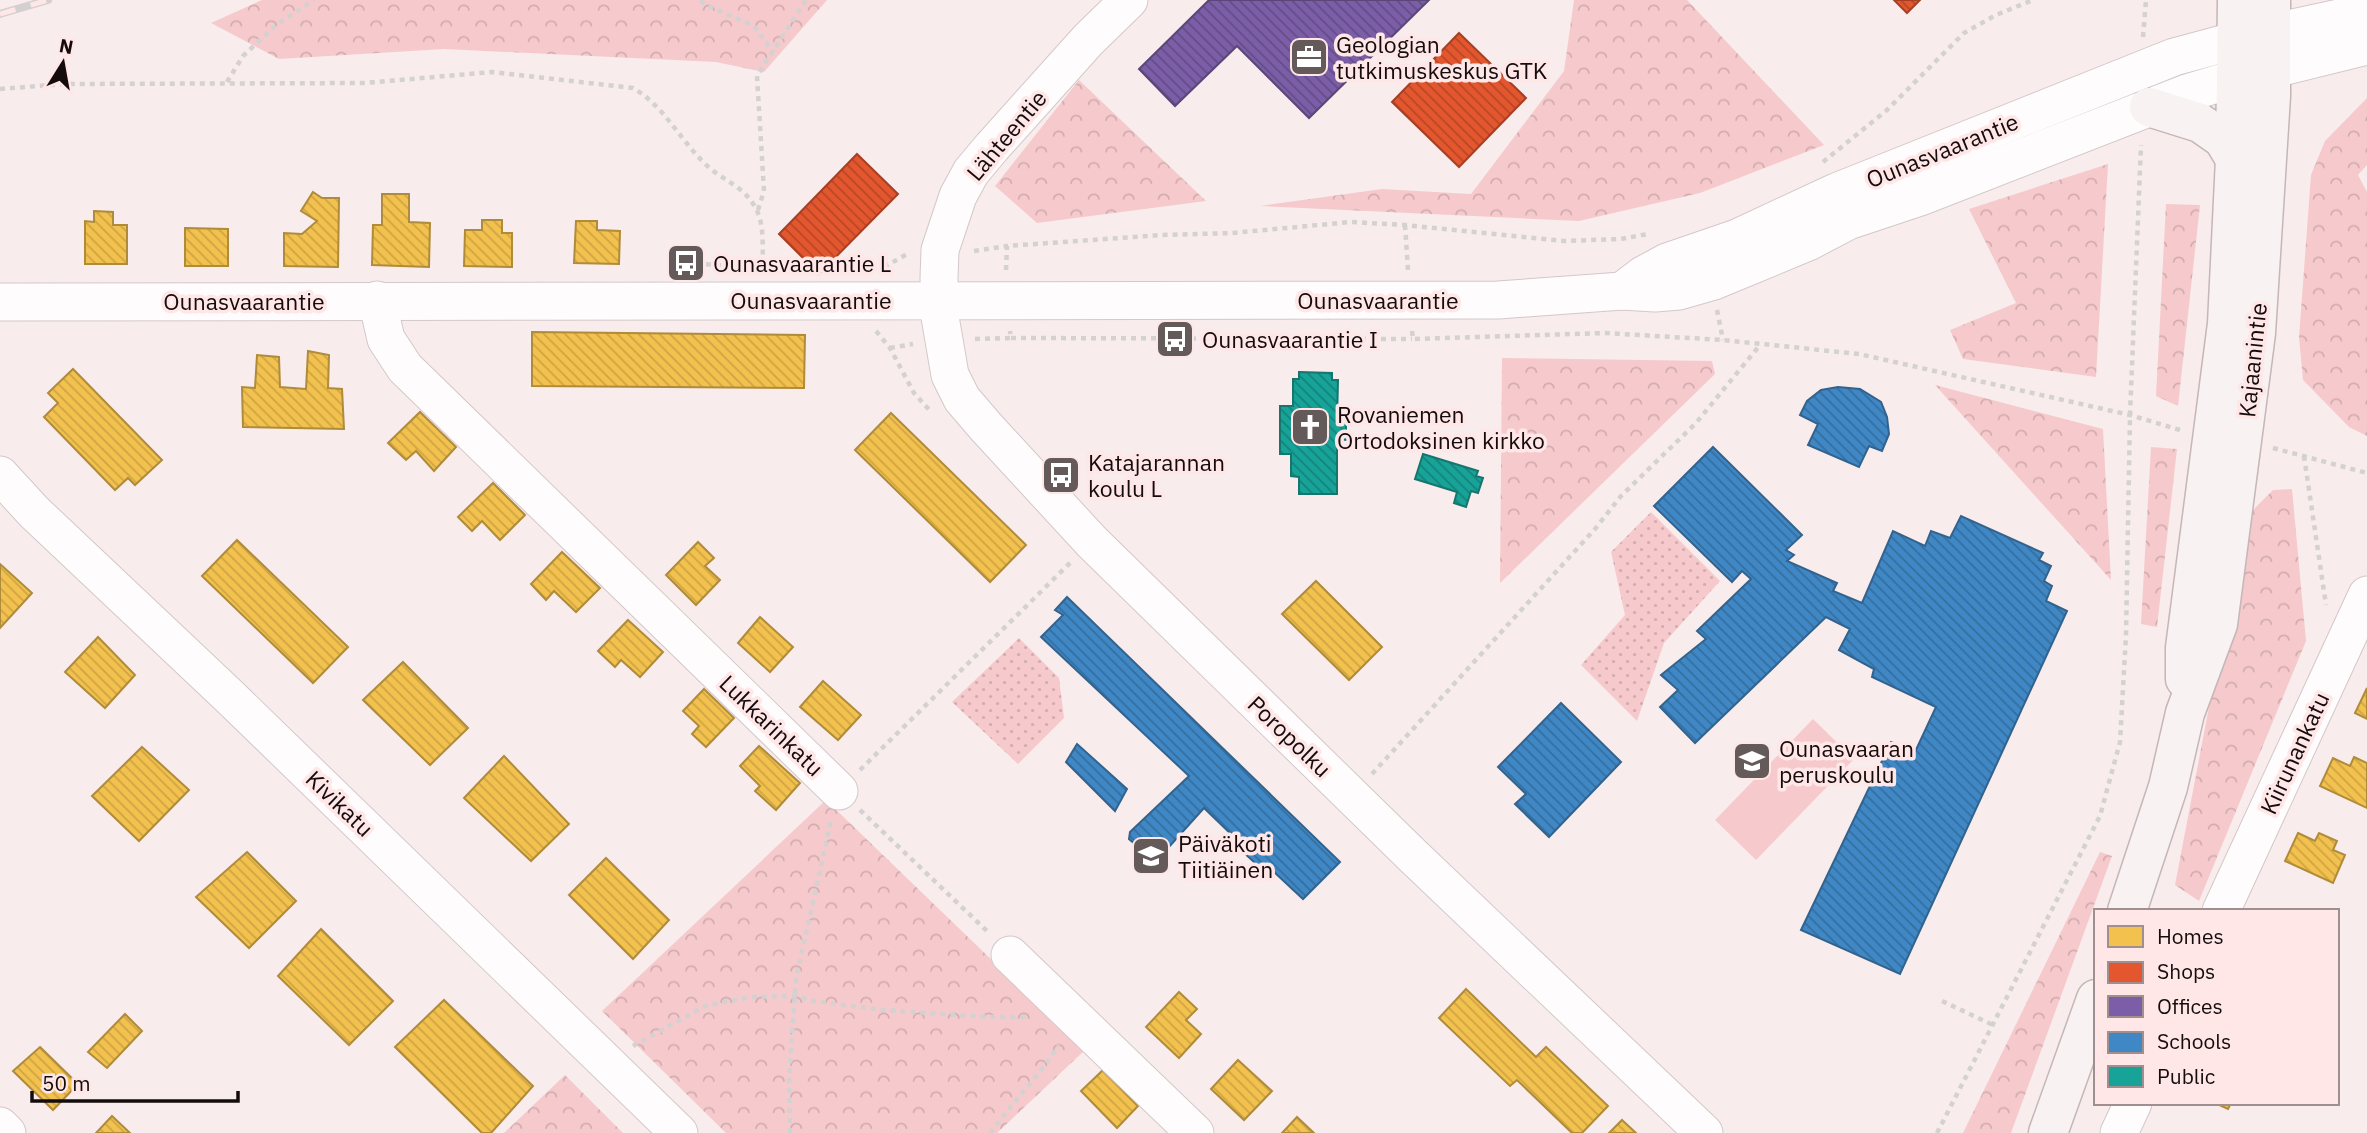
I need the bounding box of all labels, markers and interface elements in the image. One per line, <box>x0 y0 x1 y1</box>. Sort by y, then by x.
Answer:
north arrow <box>28 28 98 98</box>
place label: Geologian tutkimuskeskus GTK <box>1336 29 1548 85</box>
text: N <box>57 33 75 59</box>
office icon: Geologian tutkimuskeskus GTK <box>1288 36 1330 78</box>
street label: Lähteentie <box>959 83 1053 187</box>
street label: Ounasvaarantie <box>1862 106 2022 194</box>
bus stop icon: Ounasvaarantie L <box>665 242 707 284</box>
place label: Ounasvaarantie L <box>713 248 891 278</box>
street label: Ounasvaarantie <box>730 285 892 315</box>
street label: Ounasvaarantie <box>1297 285 1459 315</box>
street label: Ounasvaarantie <box>163 286 325 316</box>
street label: Kajaanintie <box>2231 301 2273 419</box>
bus stop icon: Ounasvaarantie I <box>1154 318 1196 360</box>
place label: Ounasvaarantie I <box>1202 324 1378 354</box>
place label: Rovaniemen Ortodoksinen kirkko <box>1337 399 1545 455</box>
church icon: Rovaniemen Ortodoksinen kirkko <box>1289 406 1331 448</box>
place label: Katajarannan koulu L <box>1088 447 1225 503</box>
bus stop icon: Katajarannan koulu L <box>1040 454 1082 496</box>
street label: Lukkarinkatu <box>714 668 830 782</box>
street label: Kiirunankatu <box>2253 687 2335 819</box>
street label: Poropolku <box>1242 689 1338 783</box>
place label: Ounasvaaran peruskoulu <box>1779 733 1914 789</box>
school or university icon: Ounasvaaran peruskoulu <box>1731 740 1773 782</box>
street label: Kivikatu <box>300 763 380 843</box>
place label: Päiväkoti Tiitiäinen <box>1178 828 1273 884</box>
school or university icon: Päiväkoti Tiitiäinen <box>1130 835 1172 877</box>
legend <box>2094 909 2339 1105</box>
text: Homes <box>2157 922 2224 950</box>
text: Shops <box>2157 957 2215 985</box>
text: Offices <box>2157 992 2223 1020</box>
text: Schools <box>2157 1027 2231 1055</box>
scale bar <box>32 1060 238 1104</box>
text: Public <box>2157 1062 2215 1090</box>
text: 50 m <box>42 1069 91 1097</box>

